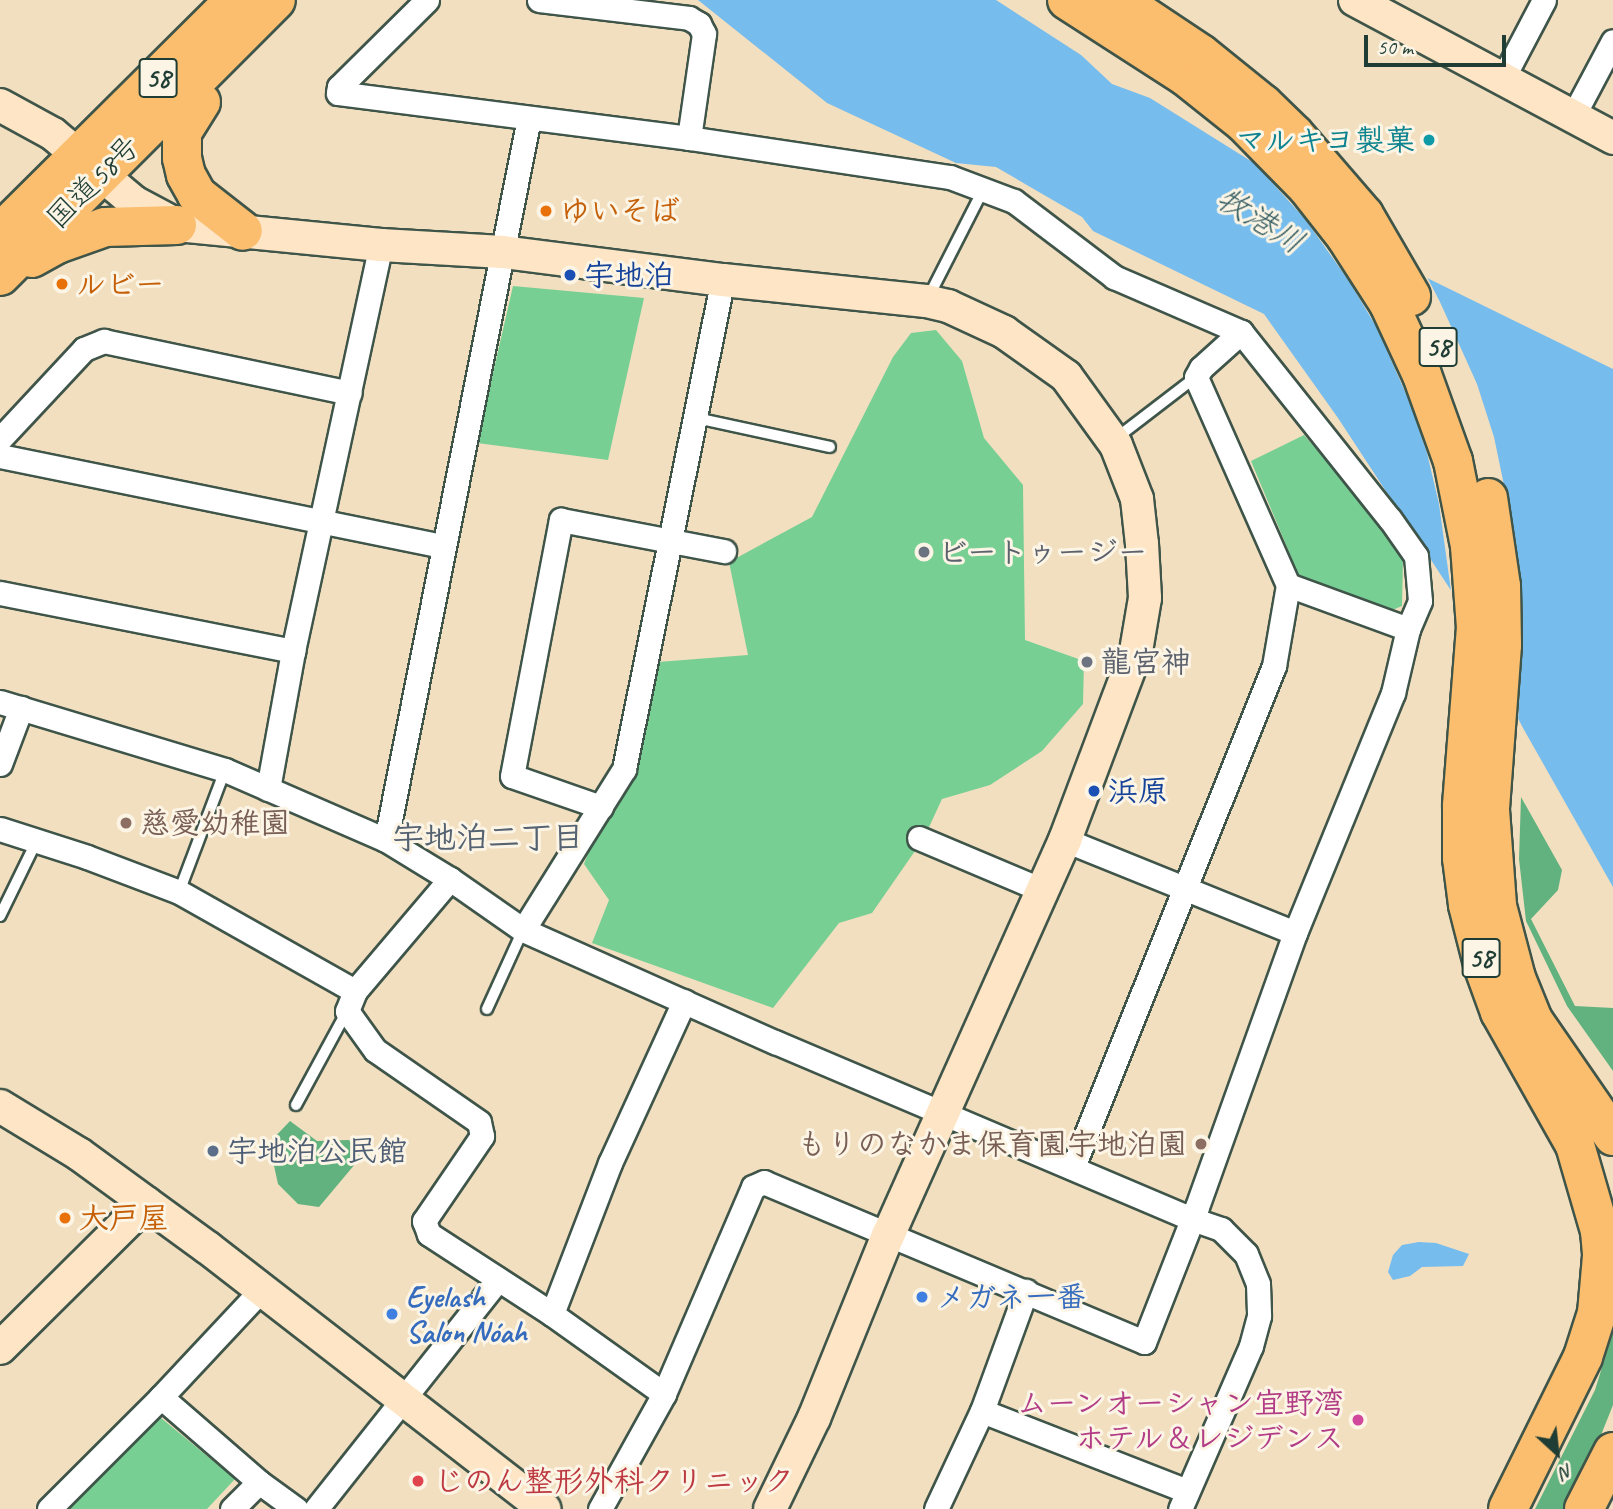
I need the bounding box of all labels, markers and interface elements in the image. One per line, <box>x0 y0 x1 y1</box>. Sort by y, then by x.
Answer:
scale bar <box>1368 21 1510 65</box>
text: 50 m <box>1377 34 1413 60</box>
road number: 58 <box>137 54 179 102</box>
place label: マルキヨ製菓 <box>1235 122 1415 158</box>
street label: 国道58号 <box>39 128 147 236</box>
marker: マルキヨ製菓 <box>1421 132 1437 148</box>
water label: 牧港川 <box>1209 179 1311 263</box>
place label: ゆいそば <box>560 193 680 229</box>
marker: ゆいそば <box>538 203 554 219</box>
place label: 宇地泊 <box>584 257 674 293</box>
place label: ルビー <box>76 266 165 302</box>
marker: 宇地泊 <box>562 267 578 283</box>
marker: ルビー <box>54 276 70 292</box>
road number: 58 <box>1417 322 1459 372</box>
place label: ビートゥージー <box>938 534 1147 570</box>
marker: ビートゥージー <box>916 544 932 560</box>
place label: 龍宮神 <box>1101 644 1191 680</box>
marker: 龍宮神 <box>1079 654 1095 670</box>
place label: 浜原 <box>1108 773 1168 809</box>
marker: 浜原 <box>1086 783 1102 799</box>
place label: 慈愛幼稚園 <box>140 805 290 841</box>
marker: 慈愛幼稚園 <box>118 815 134 831</box>
district label: 宇地泊二丁目 <box>392 819 584 857</box>
road number: 58 <box>1460 934 1502 982</box>
place label: もりのなかま保育園宇地泊園 <box>797 1126 1187 1162</box>
place label: 宇地泊公民館 <box>227 1133 407 1169</box>
marker: もりのなかま保育園宇地泊園 <box>1193 1136 1209 1152</box>
marker: 宇地泊公民館 <box>205 1143 221 1159</box>
place label: 大戸屋 <box>79 1200 169 1236</box>
marker: 大戸屋 <box>57 1210 73 1226</box>
place label: Eyelash Salon Nóah <box>406 1279 528 1350</box>
place label: メガネ一番 <box>936 1279 1086 1315</box>
marker: メガネ一番 <box>914 1289 930 1305</box>
marker: Eyelash Salon Nóah <box>384 1306 400 1322</box>
place label: ムーンオーシャン宜野湾 ホテル＆レジデンス <box>1015 1385 1344 1456</box>
marker: ムーンオーシャン宜野湾 ホテル＆レジデンス <box>1350 1412 1366 1428</box>
north arrow <box>1522 1418 1592 1488</box>
text: N <box>1556 1458 1577 1485</box>
place label: じのん整形外科クリニック <box>434 1463 794 1499</box>
marker: じのん整形外科クリニック <box>408 1471 428 1491</box>

